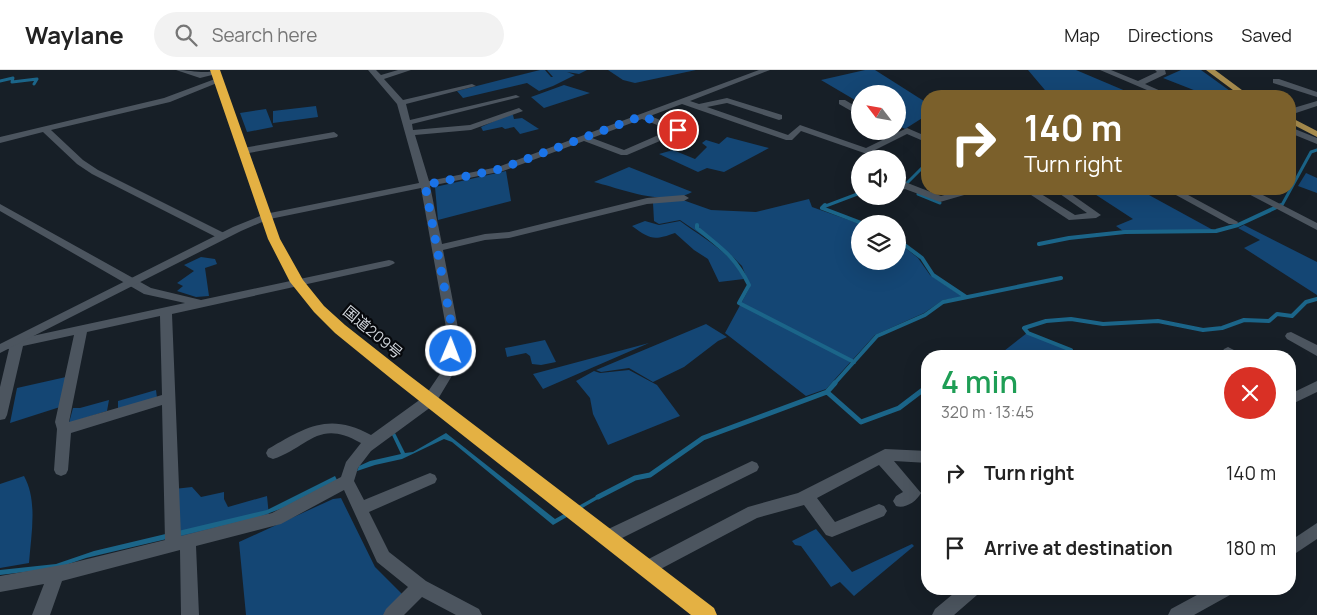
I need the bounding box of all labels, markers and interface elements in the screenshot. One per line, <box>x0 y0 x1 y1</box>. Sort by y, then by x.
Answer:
search box <box>154 12 504 57</box>
text: Waylane <box>25 18 124 51</box>
icon: search <box>172 21 200 49</box>
text: Search here <box>212 22 317 48</box>
text: Map <box>1064 23 1100 47</box>
text: Directions <box>1128 23 1213 47</box>
text: Saved <box>1241 23 1292 47</box>
north arrow <box>851 85 906 140</box>
map controls <box>851 85 906 270</box>
text: 140 m <box>1024 104 1122 152</box>
pin <box>657 109 699 151</box>
icon: right <box>941 110 1006 175</box>
icon: arrive <box>664 116 692 144</box>
text: Turn right <box>1024 149 1122 179</box>
button: sound <box>851 150 906 205</box>
button: layers <box>851 215 906 270</box>
street label: 国道209号 <box>339 301 407 363</box>
position arrow <box>424 324 476 376</box>
text: 4 min <box>941 361 1018 402</box>
button: close <box>1224 367 1276 419</box>
text: 320 m · 13:45 <box>941 401 1034 423</box>
icon: right <box>941 459 969 487</box>
text: Turn right <box>984 460 1074 486</box>
text: 140 m <box>1226 460 1276 486</box>
icon: arrive <box>941 534 969 562</box>
text: Arrive at destination <box>984 535 1173 561</box>
text: 180 m <box>1226 535 1276 561</box>

